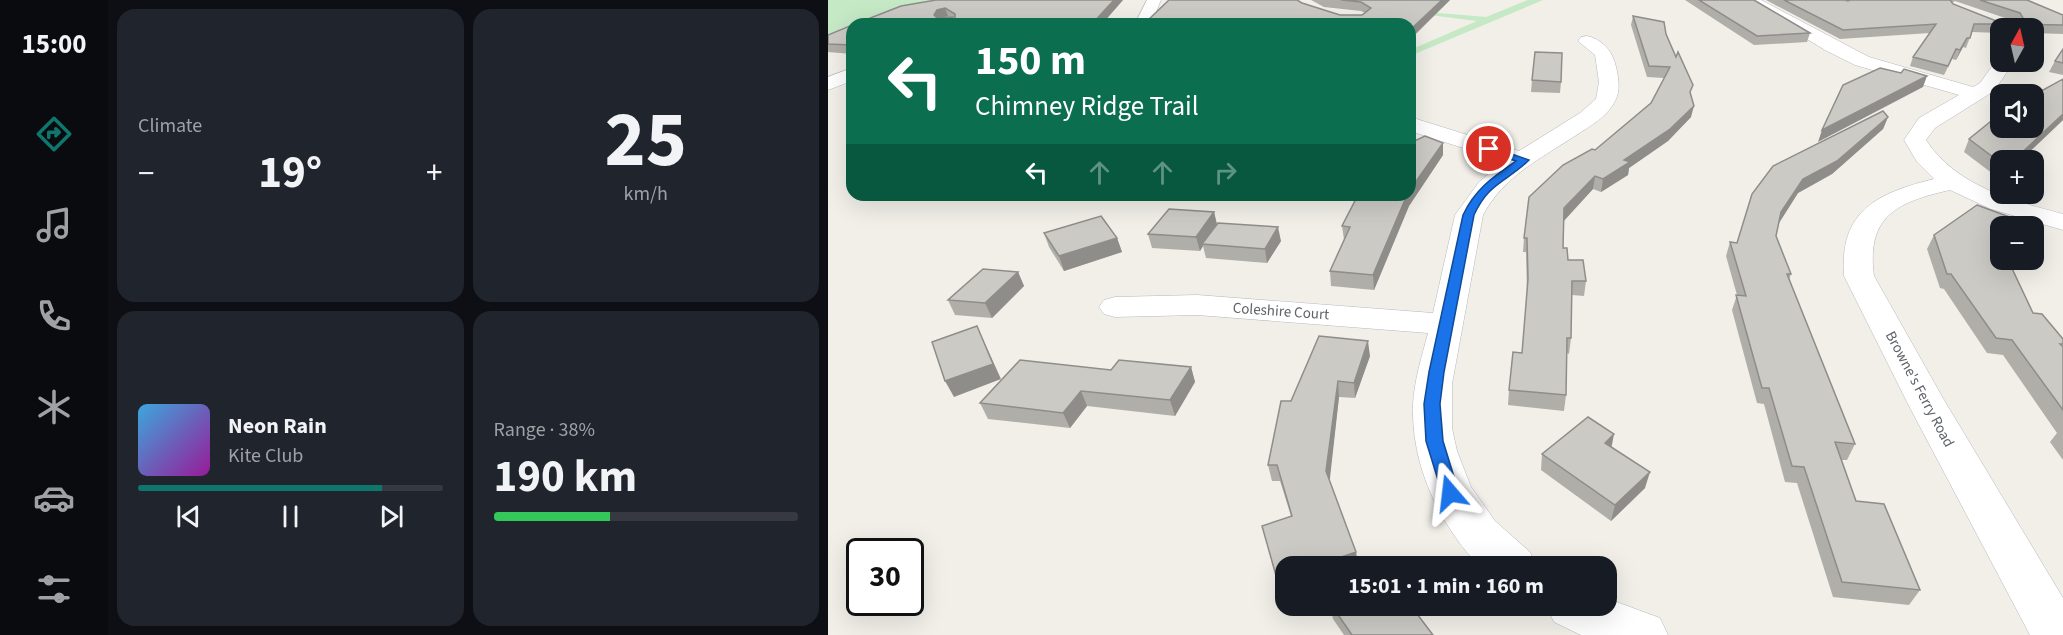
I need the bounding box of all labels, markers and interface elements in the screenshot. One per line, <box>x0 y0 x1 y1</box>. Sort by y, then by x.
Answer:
north arrow <box>1990 18 2044 72</box>
map controls <box>1990 18 2044 270</box>
text: 15:00 <box>21 25 87 64</box>
text: 150 m <box>975 31 1086 91</box>
icon: left <box>876 42 954 120</box>
button: sound <box>1990 84 2044 138</box>
text: 25 <box>605 85 687 196</box>
text: Chimney Ridge Trail <box>975 87 1199 126</box>
text: Climate <box>138 112 202 140</box>
icon: directions <box>33 113 75 155</box>
pin <box>1463 123 1514 174</box>
icon: arrive <box>1472 132 1505 165</box>
text: 19° <box>258 141 322 205</box>
text: − <box>138 150 154 197</box>
text: + <box>426 150 442 197</box>
button: + <box>1990 150 2044 204</box>
icon: left <box>1020 156 1053 189</box>
icon: ahead <box>1083 156 1116 189</box>
icon: ahead <box>1146 156 1179 189</box>
icon: right <box>1209 156 1242 189</box>
text: km/h <box>624 180 668 208</box>
icon: music <box>33 204 75 246</box>
button: − <box>1990 216 2044 270</box>
icon: phone <box>33 295 75 337</box>
street label: Coleshire Court <box>1232 298 1330 325</box>
street label: Browne's Ferry Road <box>1880 327 1959 451</box>
icon: climate <box>33 386 75 428</box>
text: Neon Rain <box>228 410 327 442</box>
text: Range · 38% <box>494 416 595 444</box>
text: Kite Club <box>228 442 303 470</box>
text: 190 km <box>494 445 637 509</box>
position arrow <box>1418 461 1482 525</box>
icon: car <box>33 477 75 519</box>
icon: previous <box>172 500 205 533</box>
icon: pause <box>274 500 307 533</box>
icon: next <box>375 500 408 533</box>
speed limit sign: 30 <box>846 538 924 616</box>
icon: filters <box>33 568 75 610</box>
text: 15:01 · 1 min · 160 m <box>1348 570 1544 602</box>

